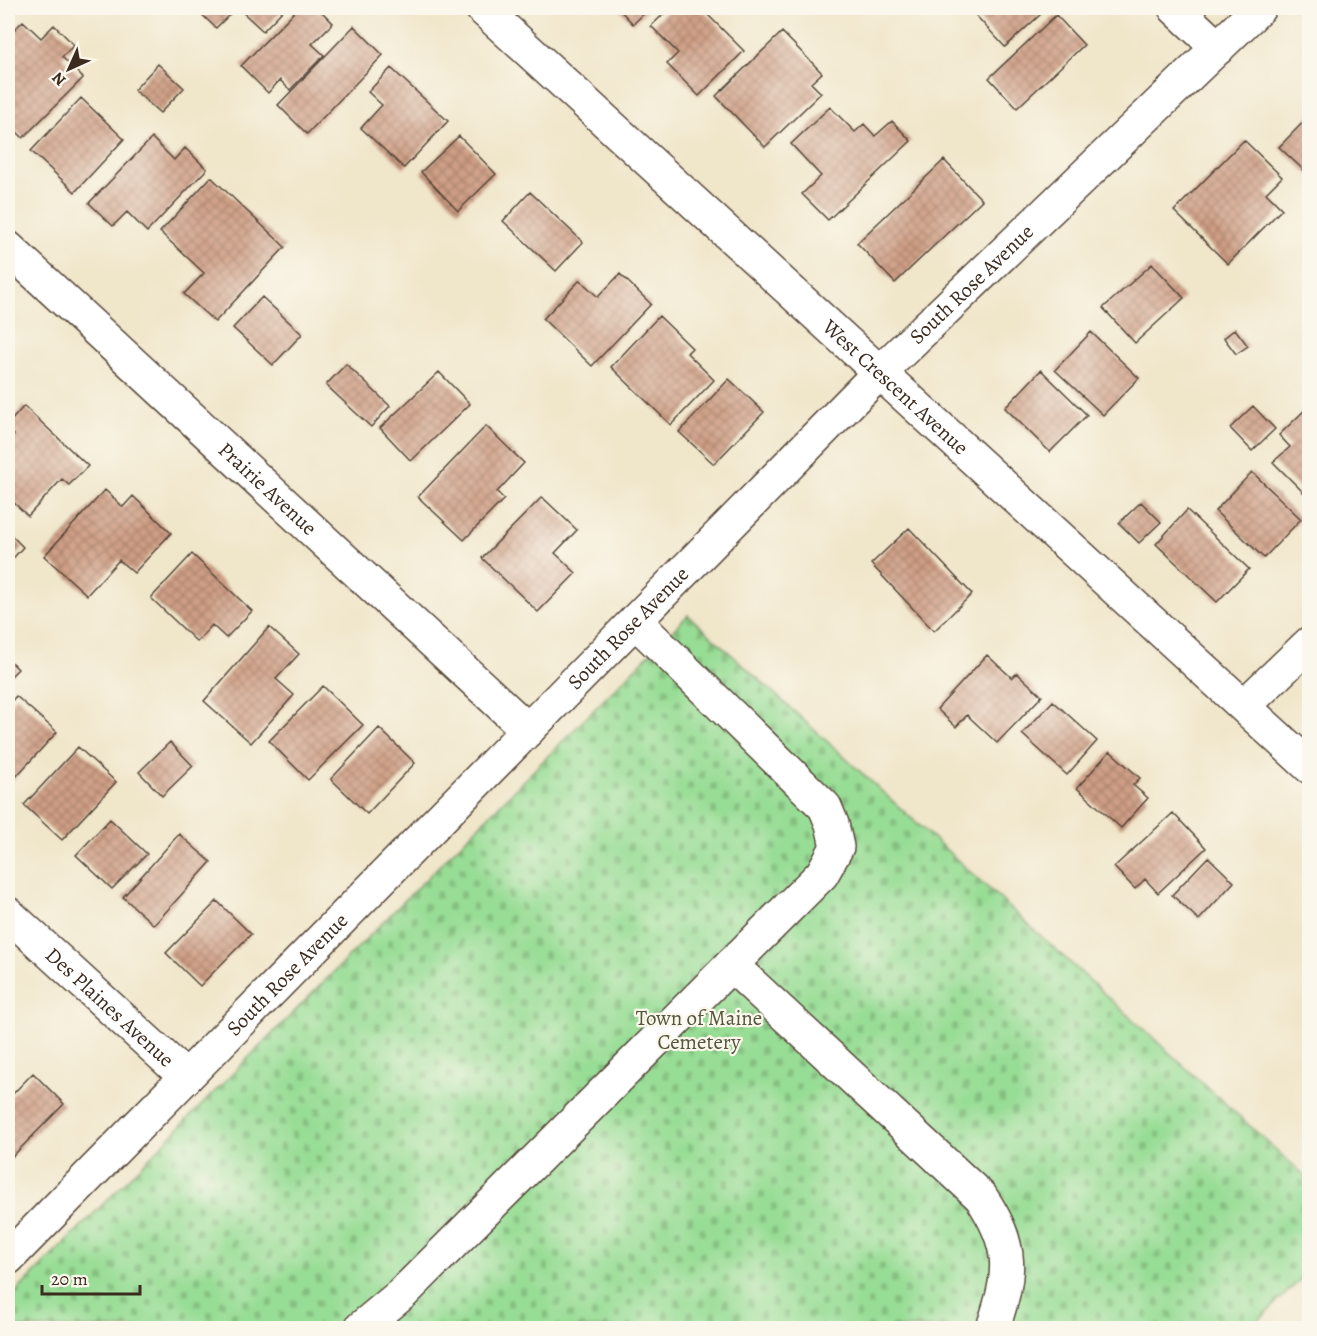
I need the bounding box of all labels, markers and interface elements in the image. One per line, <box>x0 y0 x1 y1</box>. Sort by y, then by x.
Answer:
north arrow <box>39 39 99 99</box>
text: N <box>47 67 71 91</box>
street label: South Rose Avenue <box>903 218 1040 350</box>
street label: West Crescent Avenue <box>816 312 975 461</box>
street label: Prairie Avenue <box>212 436 323 541</box>
street label: South Rose Avenue <box>561 560 695 696</box>
street label: South Rose Avenue <box>220 907 354 1042</box>
street label: Des Plaines Avenue <box>39 941 180 1073</box>
park label: Town of Maine Cemetery <box>636 1004 762 1056</box>
scale bar <box>42 1258 140 1296</box>
text: 20 m <box>51 1267 88 1291</box>

